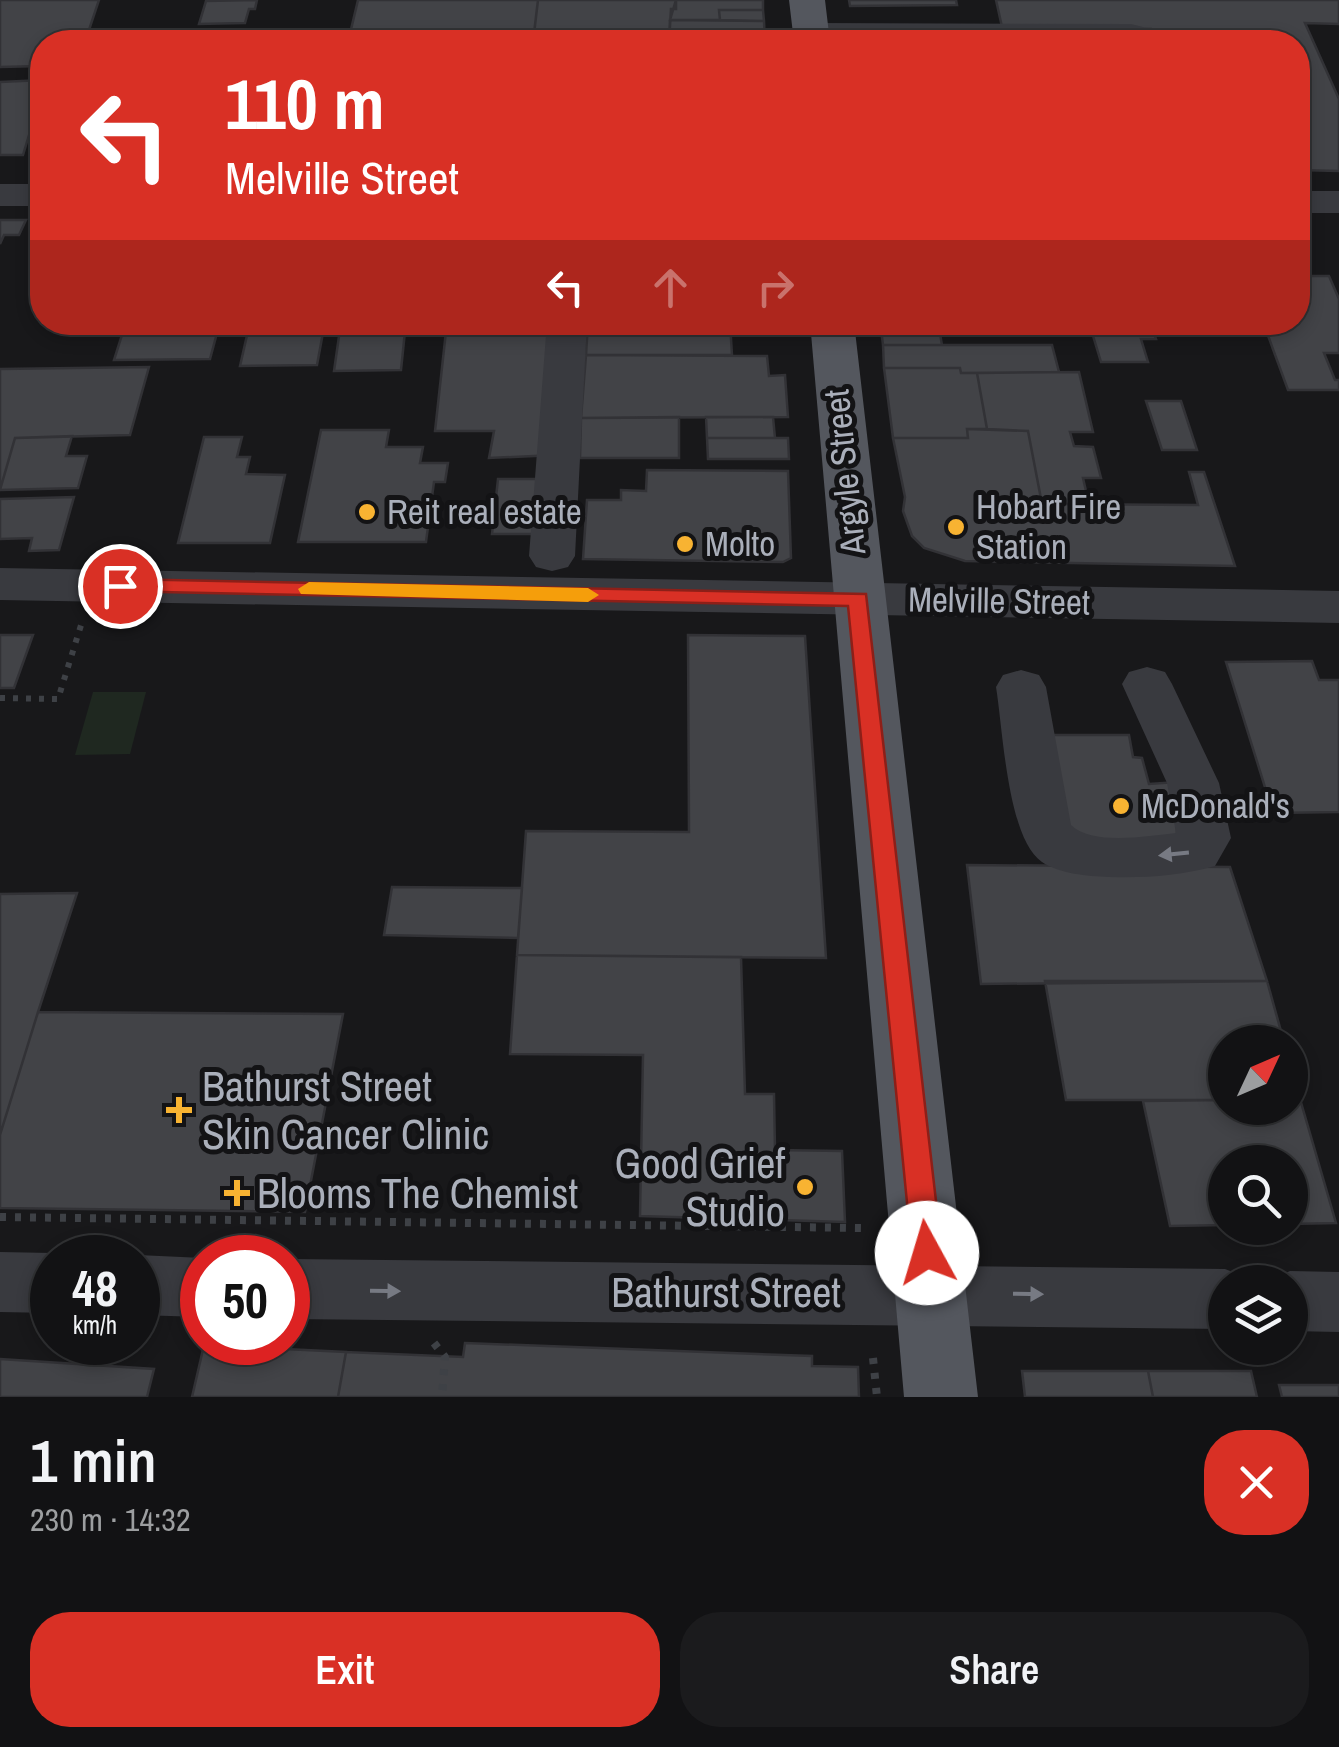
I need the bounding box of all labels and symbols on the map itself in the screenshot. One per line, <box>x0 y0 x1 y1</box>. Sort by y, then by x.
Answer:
street label: Argyle Street <box>812 387 877 558</box>
place label: Hobart Fire Station <box>976 483 1121 570</box>
place label: Reit real estate <box>387 488 582 535</box>
marker: Reit real estate <box>356 501 378 523</box>
marker: Hobart Fire Station <box>945 516 967 538</box>
place label: Molto <box>705 520 775 567</box>
marker: Molto <box>674 533 696 555</box>
pin <box>78 544 163 629</box>
street label: Melville Street <box>908 575 1090 626</box>
place label: McDonald's <box>1141 782 1290 829</box>
marker: McDonald's <box>1110 795 1132 817</box>
one-way arrow <box>1158 846 1190 862</box>
north arrow <box>1208 1025 1308 1125</box>
place label: Bathurst Street Skin Cancer Clinic <box>202 1058 489 1162</box>
marker: Bathurst Street Skin Cancer Clinic <box>166 1097 192 1123</box>
place label: Good Grief Studio <box>615 1135 785 1239</box>
place label: Blooms The Chemist <box>257 1165 578 1221</box>
marker: Good Grief Studio <box>794 1176 816 1198</box>
marker: Blooms The Chemist <box>226 1182 248 1204</box>
position arrow <box>875 1201 979 1305</box>
speed limit sign: 50 <box>180 1235 310 1365</box>
street label: Bathurst Street <box>611 1264 841 1320</box>
one-way arrow <box>369 1284 401 1300</box>
one-way arrow <box>1012 1287 1044 1303</box>

